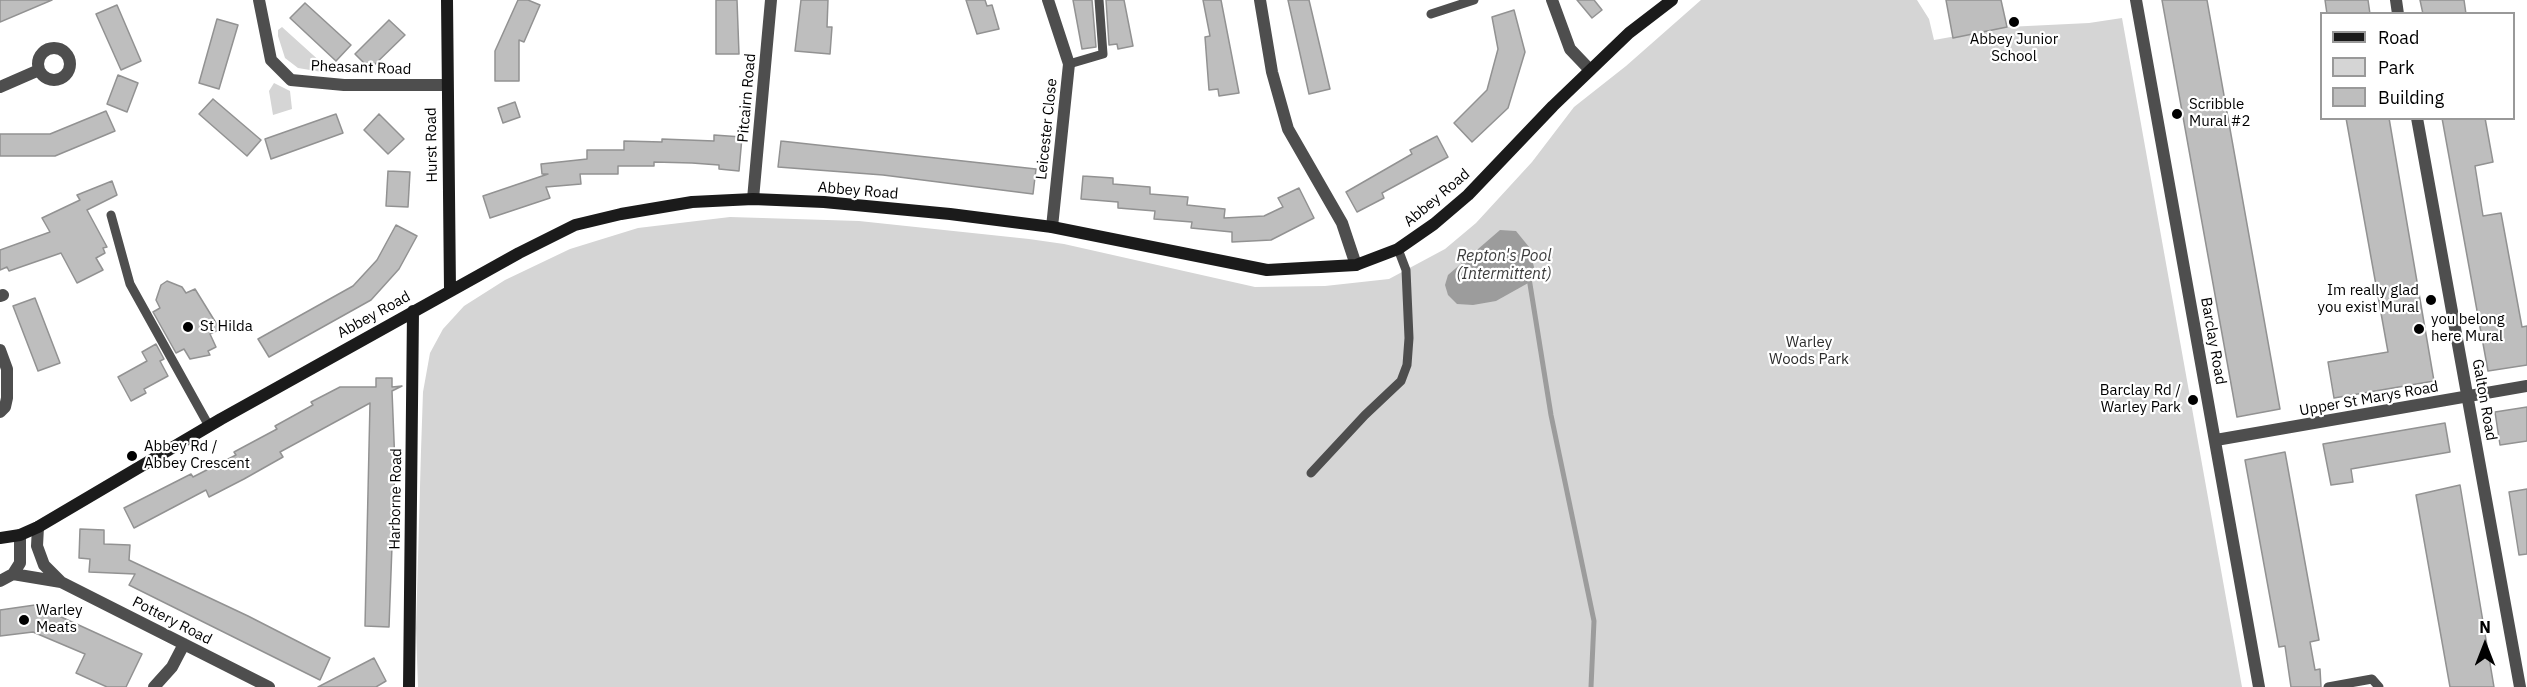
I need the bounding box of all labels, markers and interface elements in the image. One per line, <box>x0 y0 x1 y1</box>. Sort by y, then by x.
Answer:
legend <box>2320 12 2515 120</box>
marker: Abbey Junior School <box>2007 15 2021 29</box>
text: Road <box>2378 26 2419 49</box>
place label: Abbey Junior School <box>1970 31 2058 66</box>
street label: Pitcairn Road <box>734 53 760 143</box>
text: Park <box>2378 56 2414 79</box>
street label: Pheasant Road <box>310 57 412 79</box>
street label: Leicester Close <box>1033 77 1061 181</box>
text: Building <box>2378 86 2444 109</box>
place label: Scribble Mural #2 <box>2189 96 2250 131</box>
street label: Hurst Road <box>422 107 442 183</box>
marker: Scribble Mural #2 <box>2170 107 2184 121</box>
street label: Abbey Road <box>1400 165 1474 231</box>
street label: Abbey Road <box>817 179 899 203</box>
water label: Repton's Pool (Intermittent) <box>1456 246 1552 284</box>
place label: Im really glad you exist Mural <box>2317 282 2419 317</box>
street label: Abbey Road <box>334 288 414 342</box>
marker: Im really glad you exist Mural <box>2424 293 2438 307</box>
street label: Barclay Road <box>2196 296 2230 386</box>
place label: you belong here Mural <box>2431 311 2505 346</box>
place label: St Hilda <box>200 318 253 336</box>
marker: St Hilda <box>181 320 195 334</box>
marker: you belong here Mural <box>2412 322 2426 336</box>
park label: Warley Woods Park <box>1769 334 1849 369</box>
street label: Galton Road <box>2468 358 2500 442</box>
street label: Upper St Marys Road <box>2298 378 2440 420</box>
place label: Barclay Rd / Warley Park <box>2100 382 2181 417</box>
marker: Barclay Rd / Warley Park <box>2186 393 2200 407</box>
place label: Abbey Rd / Abbey Crescent <box>144 438 250 473</box>
street label: Harborne Road <box>386 448 406 550</box>
marker: Abbey Rd / Abbey Crescent <box>125 449 139 463</box>
street label: Pottery Road <box>129 593 215 649</box>
place label: Warley Meats <box>36 602 82 637</box>
marker: Warley Meats <box>17 613 31 627</box>
north arrow <box>2455 615 2515 675</box>
text: N <box>2479 617 2491 637</box>

